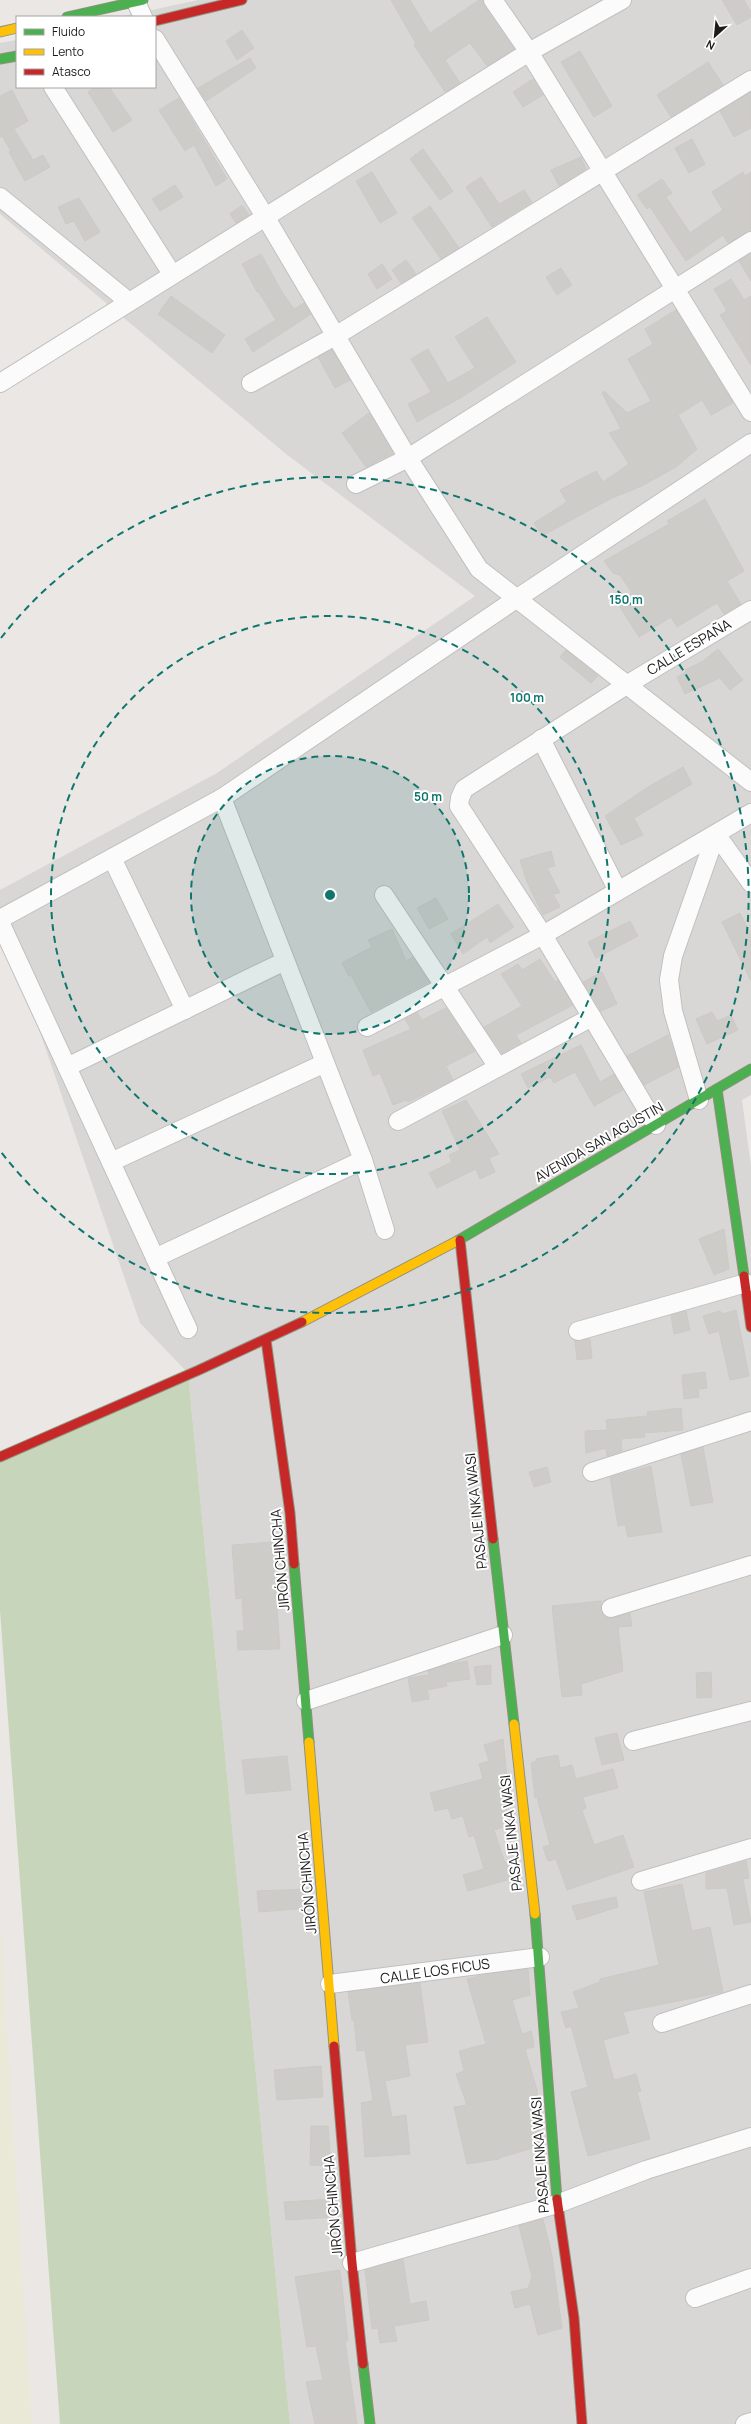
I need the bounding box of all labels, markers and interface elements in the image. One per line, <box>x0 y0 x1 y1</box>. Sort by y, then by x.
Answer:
legend <box>16 16 156 88</box>
north arrow <box>695 16 735 56</box>
text: Fluido <box>52 23 85 40</box>
text: N <box>703 37 717 54</box>
text: Lento <box>52 43 84 60</box>
text: Atasco <box>52 63 91 80</box>
text: 150 m <box>609 591 643 608</box>
street label: CALLE ESPAÑA <box>643 614 734 679</box>
text: 100 m <box>510 689 544 706</box>
text: 50 m <box>414 788 442 805</box>
centre of rings <box>323 888 337 902</box>
street label: AVENIDA SAN AGUSTIN <box>531 1097 667 1186</box>
street label: PASAJE INKA WASI <box>460 1452 491 1570</box>
street label: JIRÓN CHINCHA <box>266 1508 293 1612</box>
street label: PASAJE INKA WASI <box>495 1774 526 1892</box>
street label: JIRÓN CHINCHA <box>293 1831 320 1935</box>
street label: CALLE LOS FICUS <box>379 1953 491 1988</box>
street label: PASAJE INKA WASI <box>526 2096 553 2214</box>
street label: JIRÓN CHINCHA <box>319 2154 346 2258</box>

